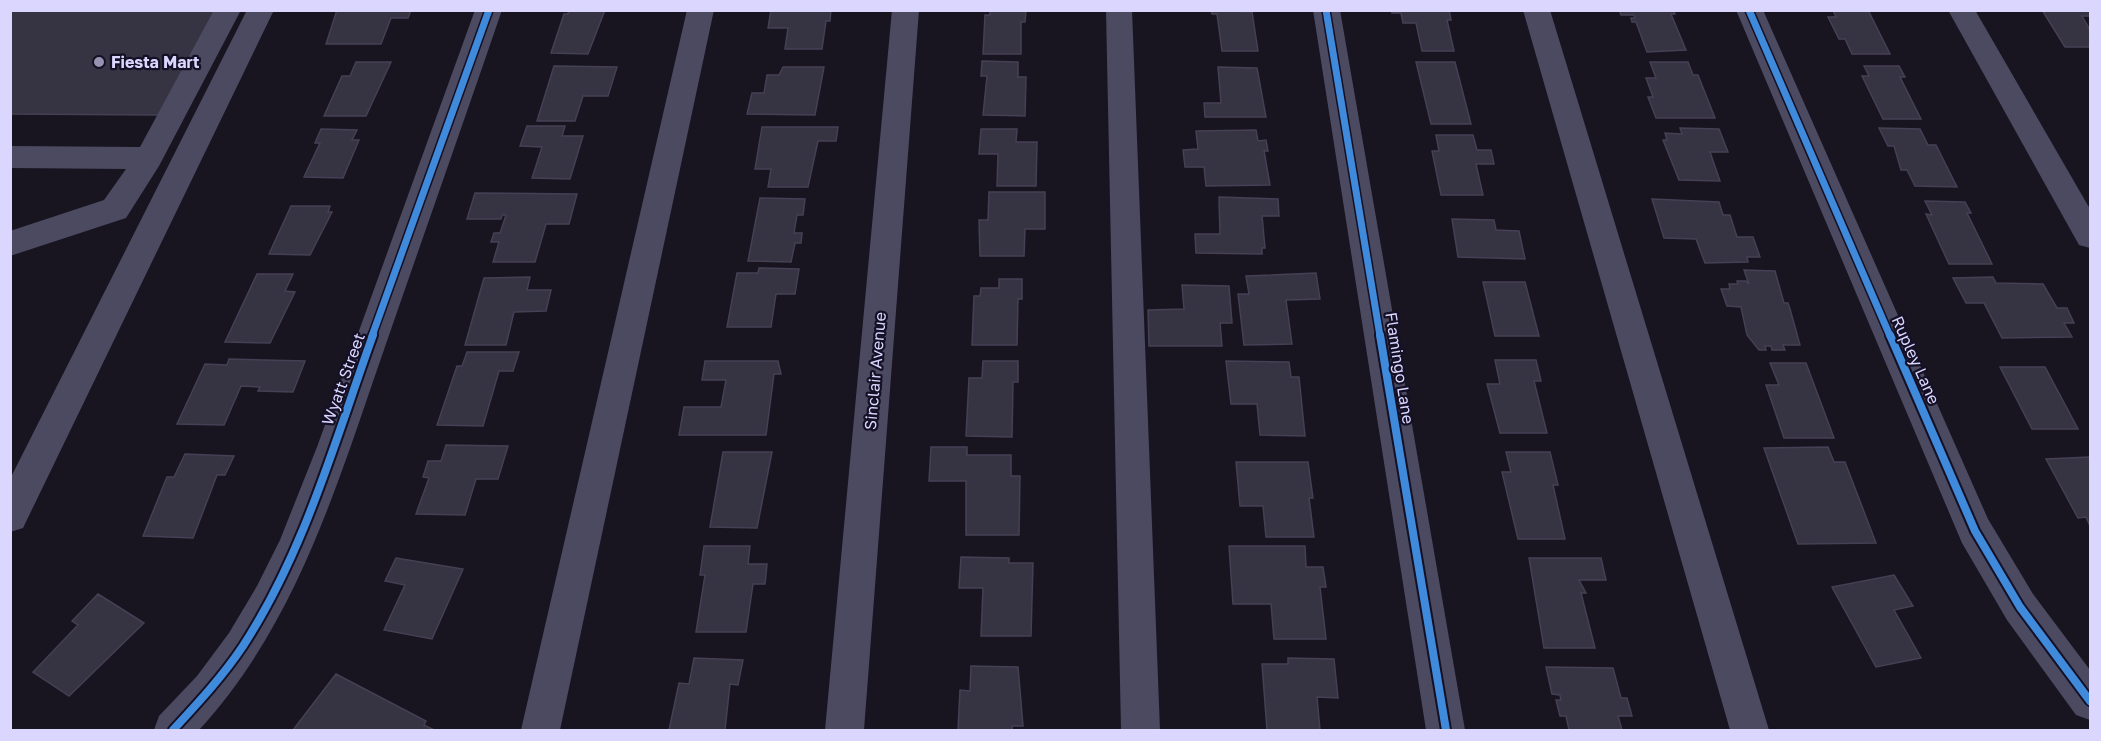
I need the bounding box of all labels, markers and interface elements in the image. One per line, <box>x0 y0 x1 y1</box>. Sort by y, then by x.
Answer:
place label: Fiesta Mart <box>111 52 199 72</box>
marker: Fiesta Mart <box>92 55 106 69</box>
street label: Sinclair Avenue <box>860 311 890 431</box>
street label: Flamingo Lane <box>1381 311 1419 425</box>
street label: Rupley Lane <box>1888 313 1944 407</box>
street label: Wyatt Street <box>317 330 369 428</box>

